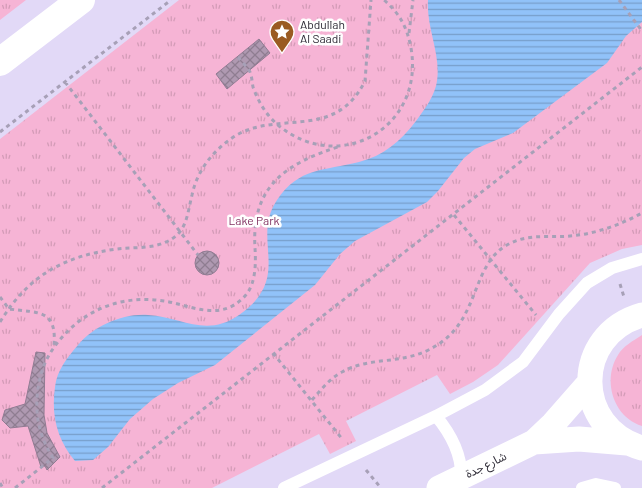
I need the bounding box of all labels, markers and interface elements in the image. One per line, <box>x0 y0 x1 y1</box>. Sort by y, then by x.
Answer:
place label: Abdullah Al Saadi <box>300 17 345 45</box>
place icon: Abdullah Al Saadi <box>269 19 295 53</box>
park label: Lake Park <box>228 213 280 227</box>
street label: شارع جدة <box>463 448 510 483</box>

